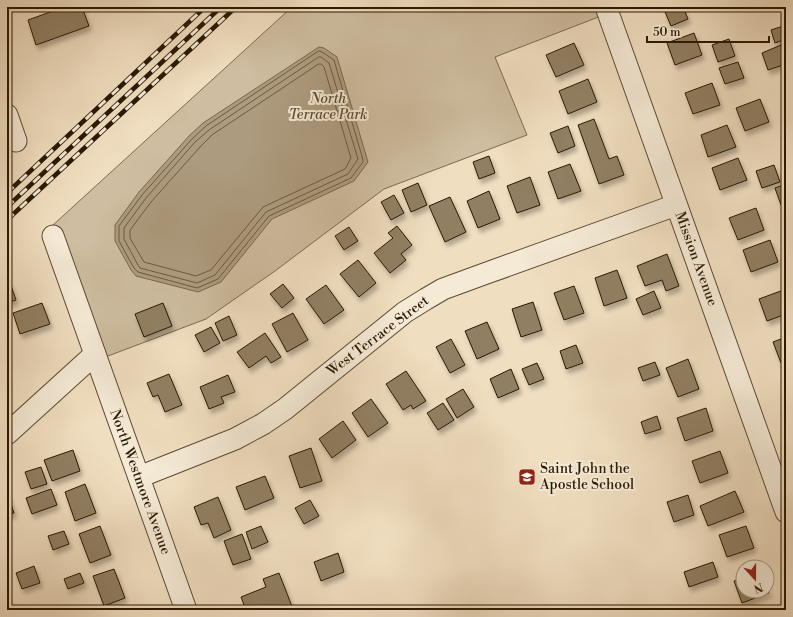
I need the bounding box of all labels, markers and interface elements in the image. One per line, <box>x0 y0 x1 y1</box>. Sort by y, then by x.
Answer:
scale bar <box>647 18 769 44</box>
text: 50 m <box>653 25 681 40</box>
park label: North Terrace Park <box>289 90 367 124</box>
street label: Mission Avenue <box>671 209 721 309</box>
street label: West Terrace Street <box>323 292 433 381</box>
street label: North Westmore Avenue <box>105 407 175 557</box>
place label: Saint John the Apostle School <box>539 460 634 494</box>
school or university icon: Saint John the Apostle School <box>517 467 537 487</box>
north arrow <box>735 559 775 599</box>
text: N <box>751 579 765 596</box>

